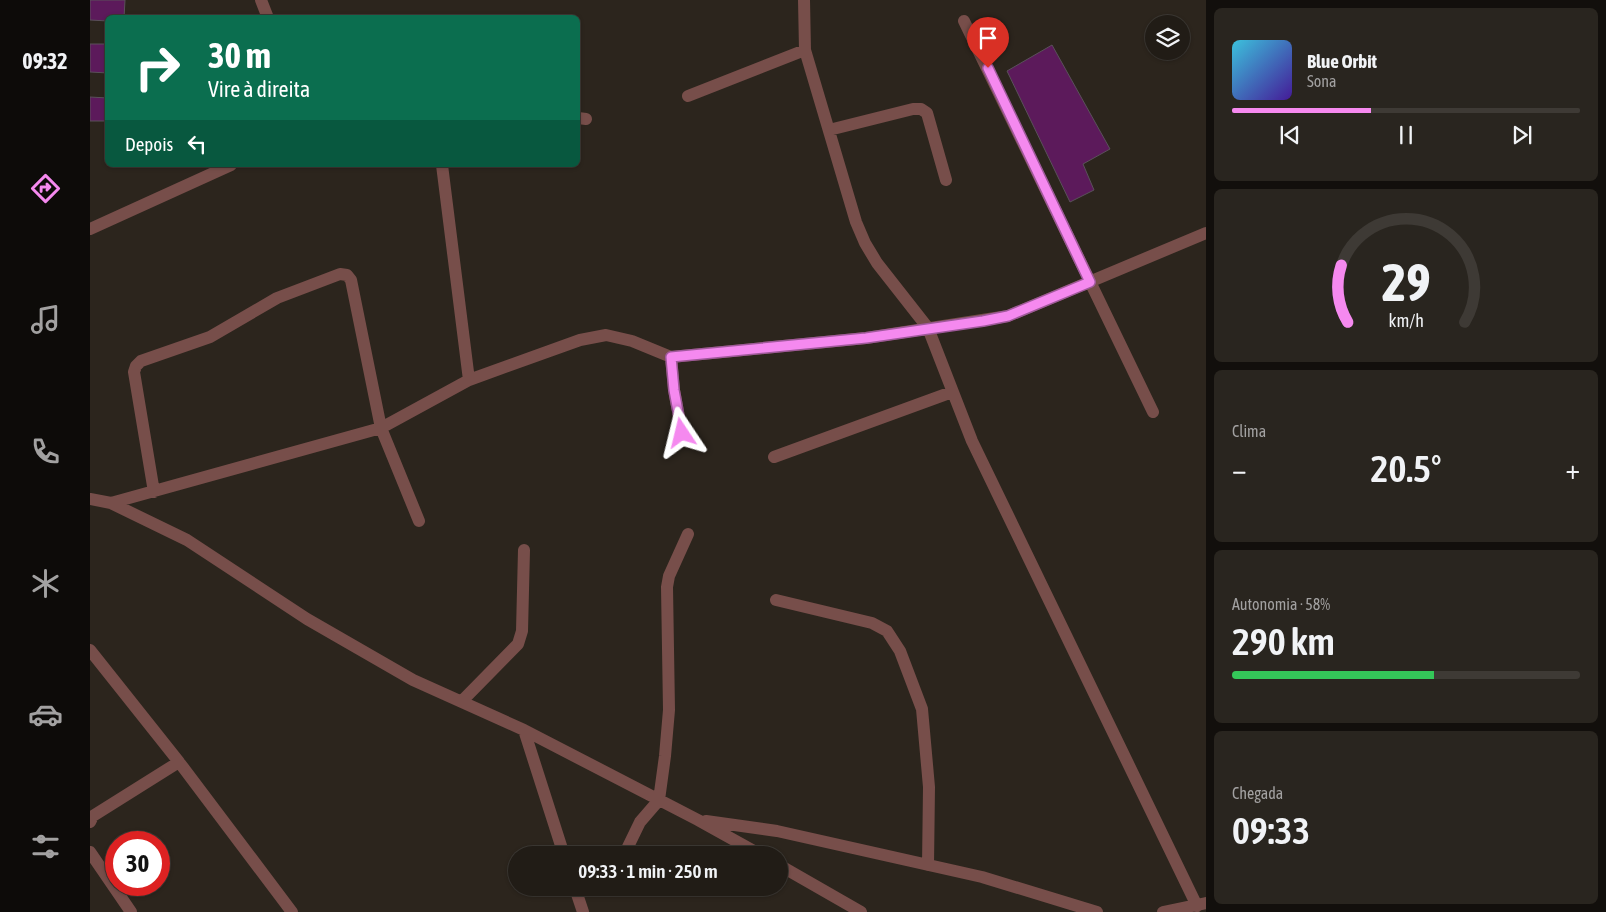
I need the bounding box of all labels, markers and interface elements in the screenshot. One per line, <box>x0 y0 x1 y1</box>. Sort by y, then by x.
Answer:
map controls <box>1145 15 1190 60</box>
button: layers <box>1145 15 1190 60</box>
pin <box>967 17 1009 68</box>
icon: arrive <box>974 24 1002 52</box>
icon: right <box>125 35 190 100</box>
text: 30 m <box>208 35 271 75</box>
text: 09:32 <box>22 48 68 74</box>
text: Blue Orbit <box>1307 50 1377 72</box>
text: Sona <box>1307 72 1336 90</box>
text: Vire à direita <box>208 76 310 102</box>
icon: previous <box>1276 121 1304 149</box>
icon: pause <box>1392 121 1420 149</box>
icon: next <box>1508 121 1536 149</box>
icon: left <box>183 130 211 158</box>
text: Depois <box>125 133 173 155</box>
icon: directions <box>28 171 63 206</box>
text: 29 <box>1382 252 1430 312</box>
icon: music <box>28 302 63 337</box>
text: km/h <box>1388 310 1424 331</box>
position arrow <box>655 406 707 458</box>
text: Clima <box>1232 422 1266 440</box>
icon: phone <box>28 434 63 469</box>
text: 20.5° <box>1371 447 1441 490</box>
text: − <box>1232 453 1247 485</box>
text: + <box>1565 453 1580 485</box>
icon: climate <box>28 566 63 601</box>
text: Autonomia · 58% <box>1232 595 1330 613</box>
text: 290 km <box>1232 620 1335 663</box>
icon: car <box>28 697 63 732</box>
text: Chegada <box>1232 784 1283 802</box>
text: 09:33 <box>1232 809 1310 852</box>
icon: filters <box>28 829 63 864</box>
speed limit sign: 30 <box>105 831 170 896</box>
text: 09:33 · 1 min · 250 m <box>578 860 718 882</box>

